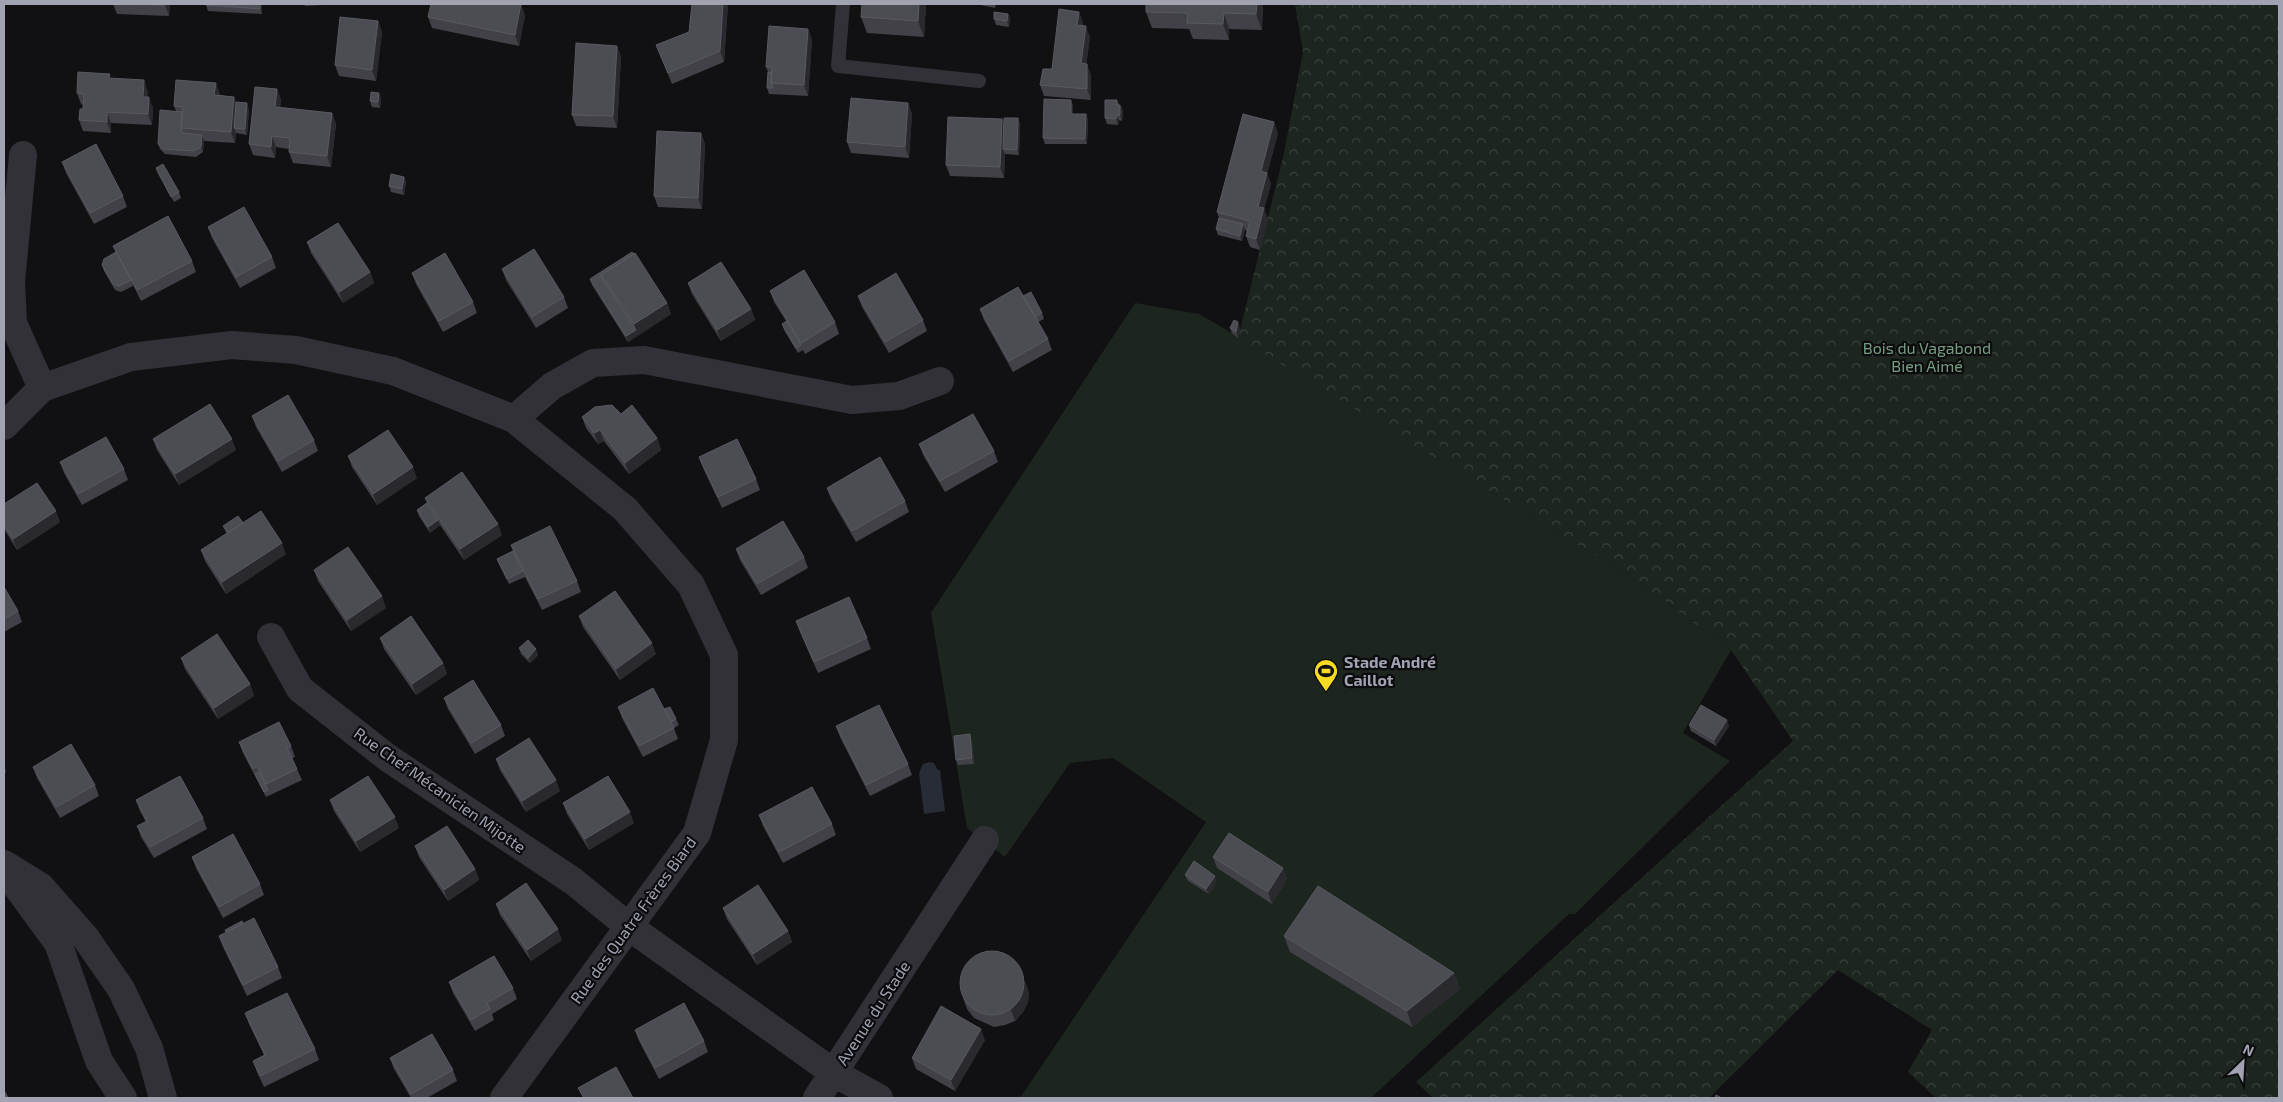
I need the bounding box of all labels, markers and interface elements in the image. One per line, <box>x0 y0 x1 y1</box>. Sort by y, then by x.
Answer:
park label: Bois du Vagabond Bien Aimé <box>1863 338 1991 375</box>
place label: Stade André Caillot <box>1344 652 1436 689</box>
sports icon: Stade André Caillot <box>1313 658 1339 692</box>
street label: Rue Chef Mécanicien Mijotte <box>350 723 530 857</box>
street label: Rue des Quatre Frères Biard <box>566 833 700 1007</box>
street label: Avenue du Stade <box>832 957 913 1068</box>
north arrow <box>2218 1037 2268 1087</box>
text: N <box>2241 1040 2257 1060</box>

